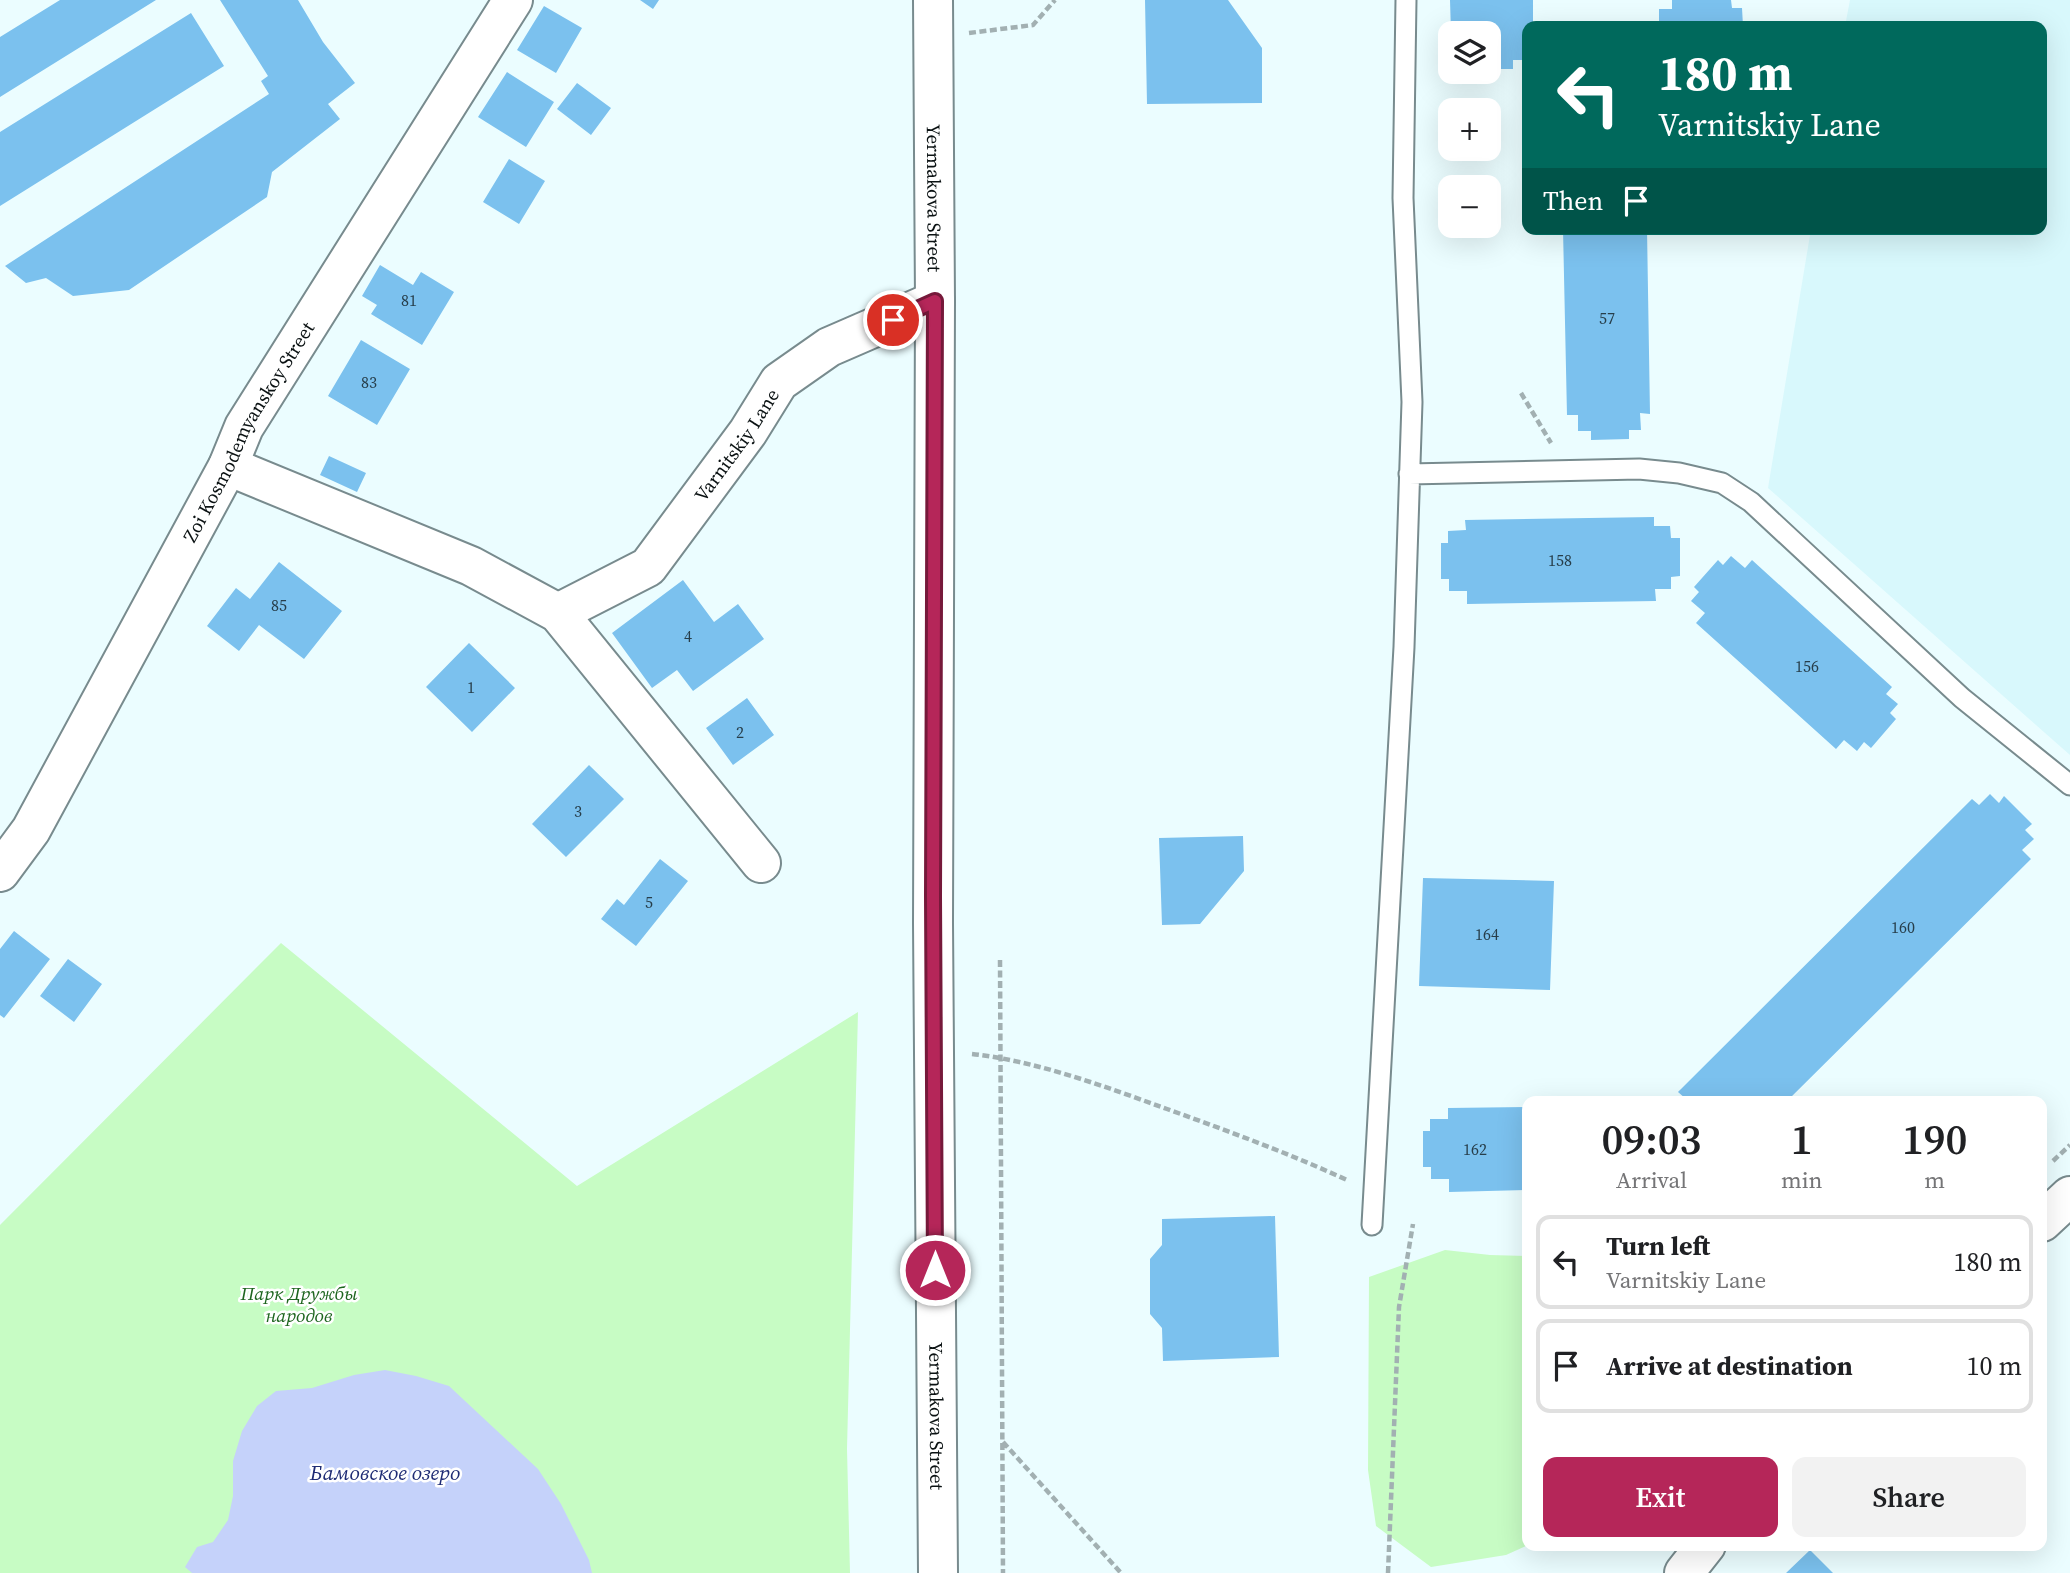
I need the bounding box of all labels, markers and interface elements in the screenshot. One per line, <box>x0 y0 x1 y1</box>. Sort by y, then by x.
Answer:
map controls <box>1438 21 1501 238</box>
button: layers <box>1438 21 1501 84</box>
text: 180 m <box>1658 39 1793 106</box>
icon: left <box>1543 49 1634 140</box>
button: + <box>1438 98 1501 161</box>
text: Varnitskiy Lane <box>1658 103 1881 147</box>
street label: Yermakova Street <box>921 124 948 273</box>
button: − <box>1438 175 1501 238</box>
icon: arrive <box>1617 182 1655 220</box>
text: Then <box>1543 183 1603 219</box>
house number: 81 <box>401 289 417 311</box>
pin <box>863 290 923 350</box>
icon: arrive <box>874 301 912 339</box>
house number: 57 <box>1599 307 1615 329</box>
street label: Zoi Kosmodemyanskoy Street <box>176 316 321 547</box>
house number: 83 <box>361 371 377 393</box>
street label: Varnitskiy Lane <box>688 383 785 507</box>
house number: 158 <box>1548 549 1572 571</box>
house number: 85 <box>271 594 287 616</box>
house number: 4 <box>684 625 692 647</box>
house number: 156 <box>1795 655 1819 677</box>
house number: 1 <box>467 676 475 698</box>
house number: 2 <box>736 721 744 743</box>
house number: 3 <box>574 800 582 822</box>
house number: 5 <box>645 891 653 913</box>
house number: 160 <box>1891 916 1915 938</box>
house number: 164 <box>1475 923 1499 945</box>
text: 09:03 <box>1601 1110 1701 1168</box>
text: 1 <box>1791 1110 1813 1168</box>
text: 190 <box>1902 1110 1967 1168</box>
house number: 162 <box>1463 1138 1487 1160</box>
text: Arrival <box>1616 1164 1687 1196</box>
text: min <box>1781 1164 1822 1196</box>
text: m <box>1924 1164 1945 1196</box>
text: Turn left <box>1606 1228 1710 1264</box>
position arrow <box>898 1233 972 1307</box>
icon: left <box>1547 1243 1585 1281</box>
text: 180 m <box>1954 1244 2022 1280</box>
text: Varnitskiy Lane <box>1606 1264 1766 1296</box>
park label: Парк Дружбы народов <box>239 1280 358 1328</box>
street label: Yermakova Street <box>923 1342 950 1491</box>
icon: arrive <box>1547 1347 1585 1385</box>
text: Arrive at destination <box>1606 1348 1853 1384</box>
text: 10 m <box>1967 1348 2022 1384</box>
button: Exit <box>1543 1457 1778 1537</box>
button: Share <box>1792 1457 2026 1537</box>
water label: Бамовское озеро <box>309 1458 460 1487</box>

